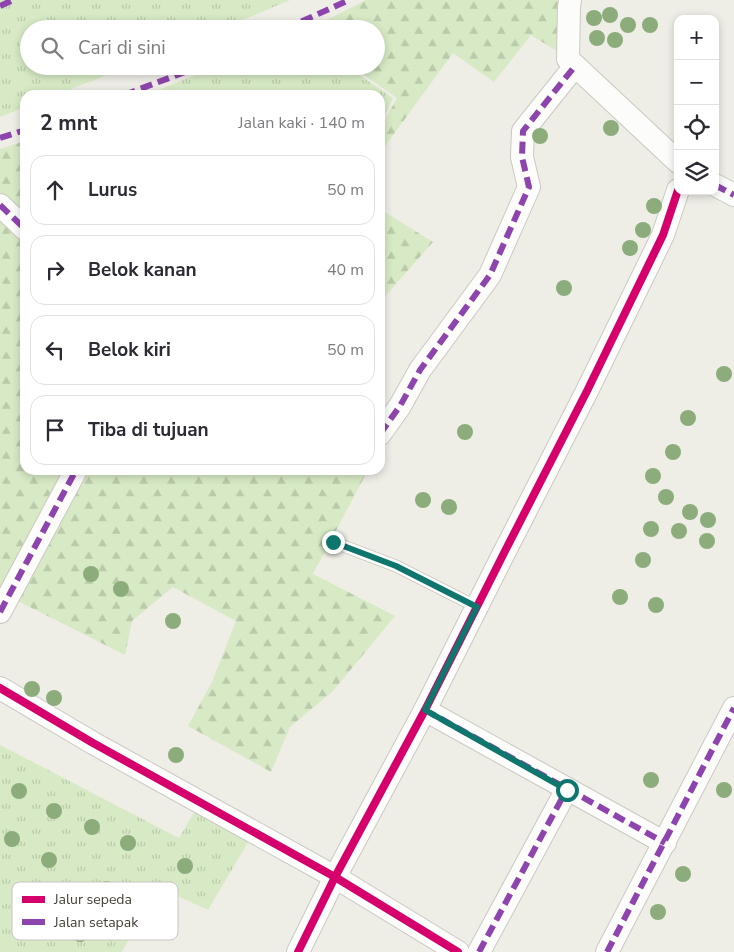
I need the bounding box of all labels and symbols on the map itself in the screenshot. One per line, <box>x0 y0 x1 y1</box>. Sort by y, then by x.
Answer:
route end <box>322 531 345 554</box>
route start <box>556 779 579 802</box>
legend <box>12 882 178 940</box>
text: Jalur sepeda <box>53 890 132 909</box>
text: Jalan setapak <box>53 913 139 932</box>

